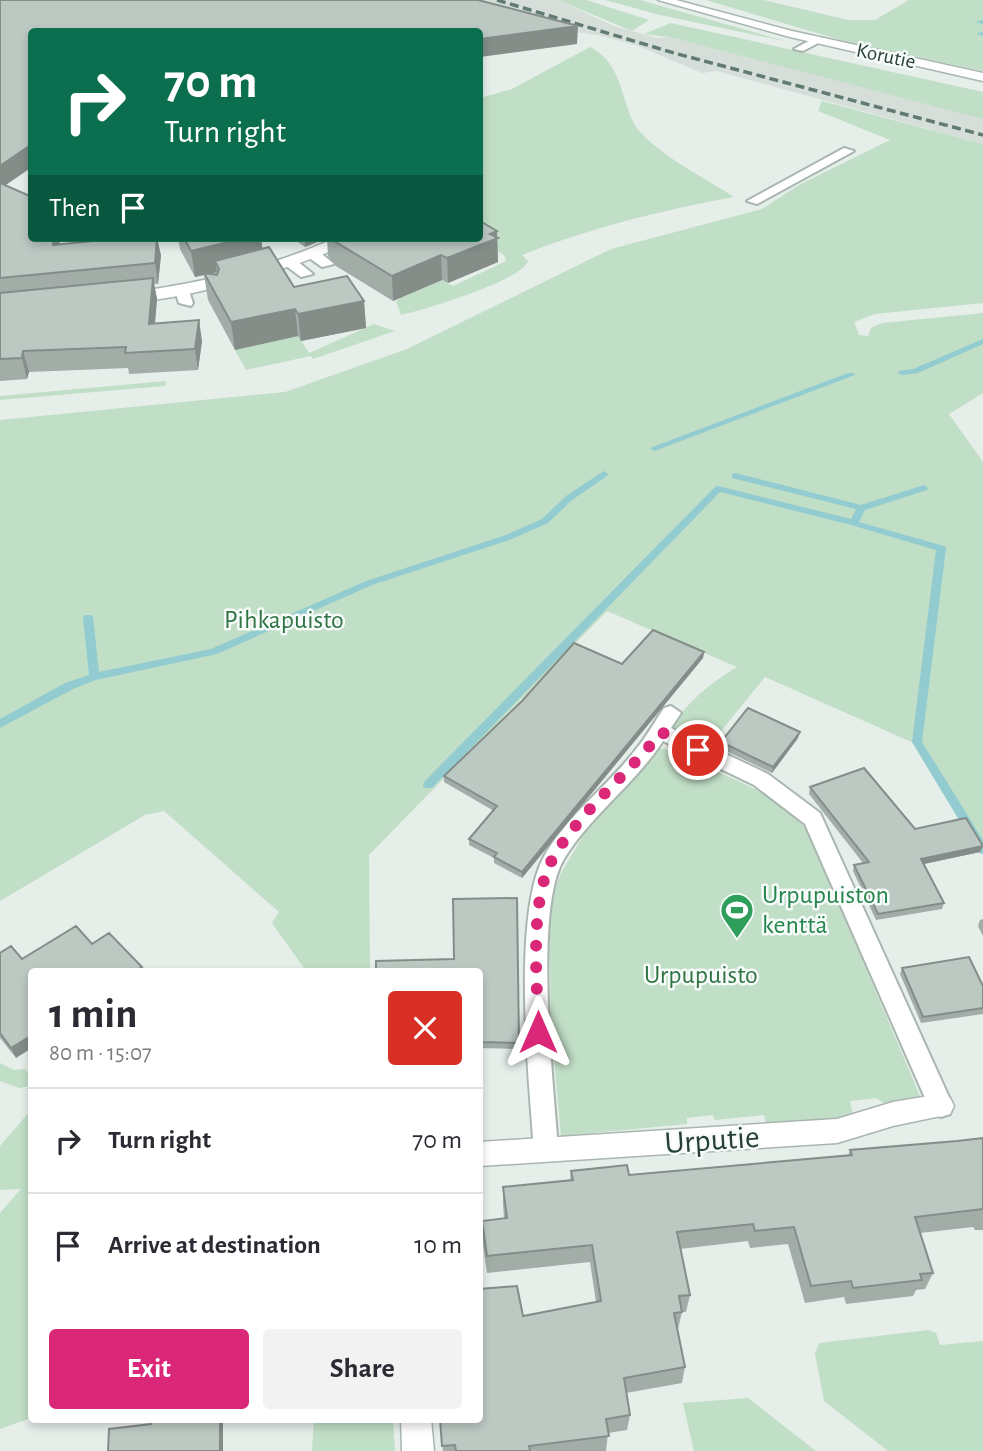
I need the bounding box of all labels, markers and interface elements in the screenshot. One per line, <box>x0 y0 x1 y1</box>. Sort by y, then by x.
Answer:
street label: Korutie <box>854 39 918 73</box>
icon: right <box>49 56 140 147</box>
text: 70 m <box>164 58 258 107</box>
text: Turn right <box>164 116 286 148</box>
icon: arrive <box>114 189 152 227</box>
text: Then <box>49 195 100 221</box>
park label: Pihkapuisto <box>224 607 344 633</box>
pin <box>668 720 728 780</box>
icon: arrive <box>679 731 717 769</box>
place label: Urpupuiston kenttä <box>762 882 889 938</box>
sports icon: Urpupuiston kenttä <box>718 891 756 940</box>
park label: Urpupuisto <box>644 962 758 988</box>
button: close <box>388 991 462 1065</box>
text: 1 min <box>49 993 138 1035</box>
position arrow <box>501 995 575 1069</box>
text: 80 m · 15:07 <box>49 1042 152 1065</box>
street label: Urputie <box>663 1121 761 1159</box>
icon: right <box>49 1122 87 1160</box>
text: Turn right <box>108 1127 211 1153</box>
text: 70 m <box>412 1127 462 1153</box>
icon: arrive <box>49 1227 87 1265</box>
text: Arrive at destination <box>108 1232 321 1258</box>
text: 10 m <box>414 1232 462 1258</box>
button: Exit <box>49 1329 249 1409</box>
button: Share <box>263 1329 462 1409</box>

